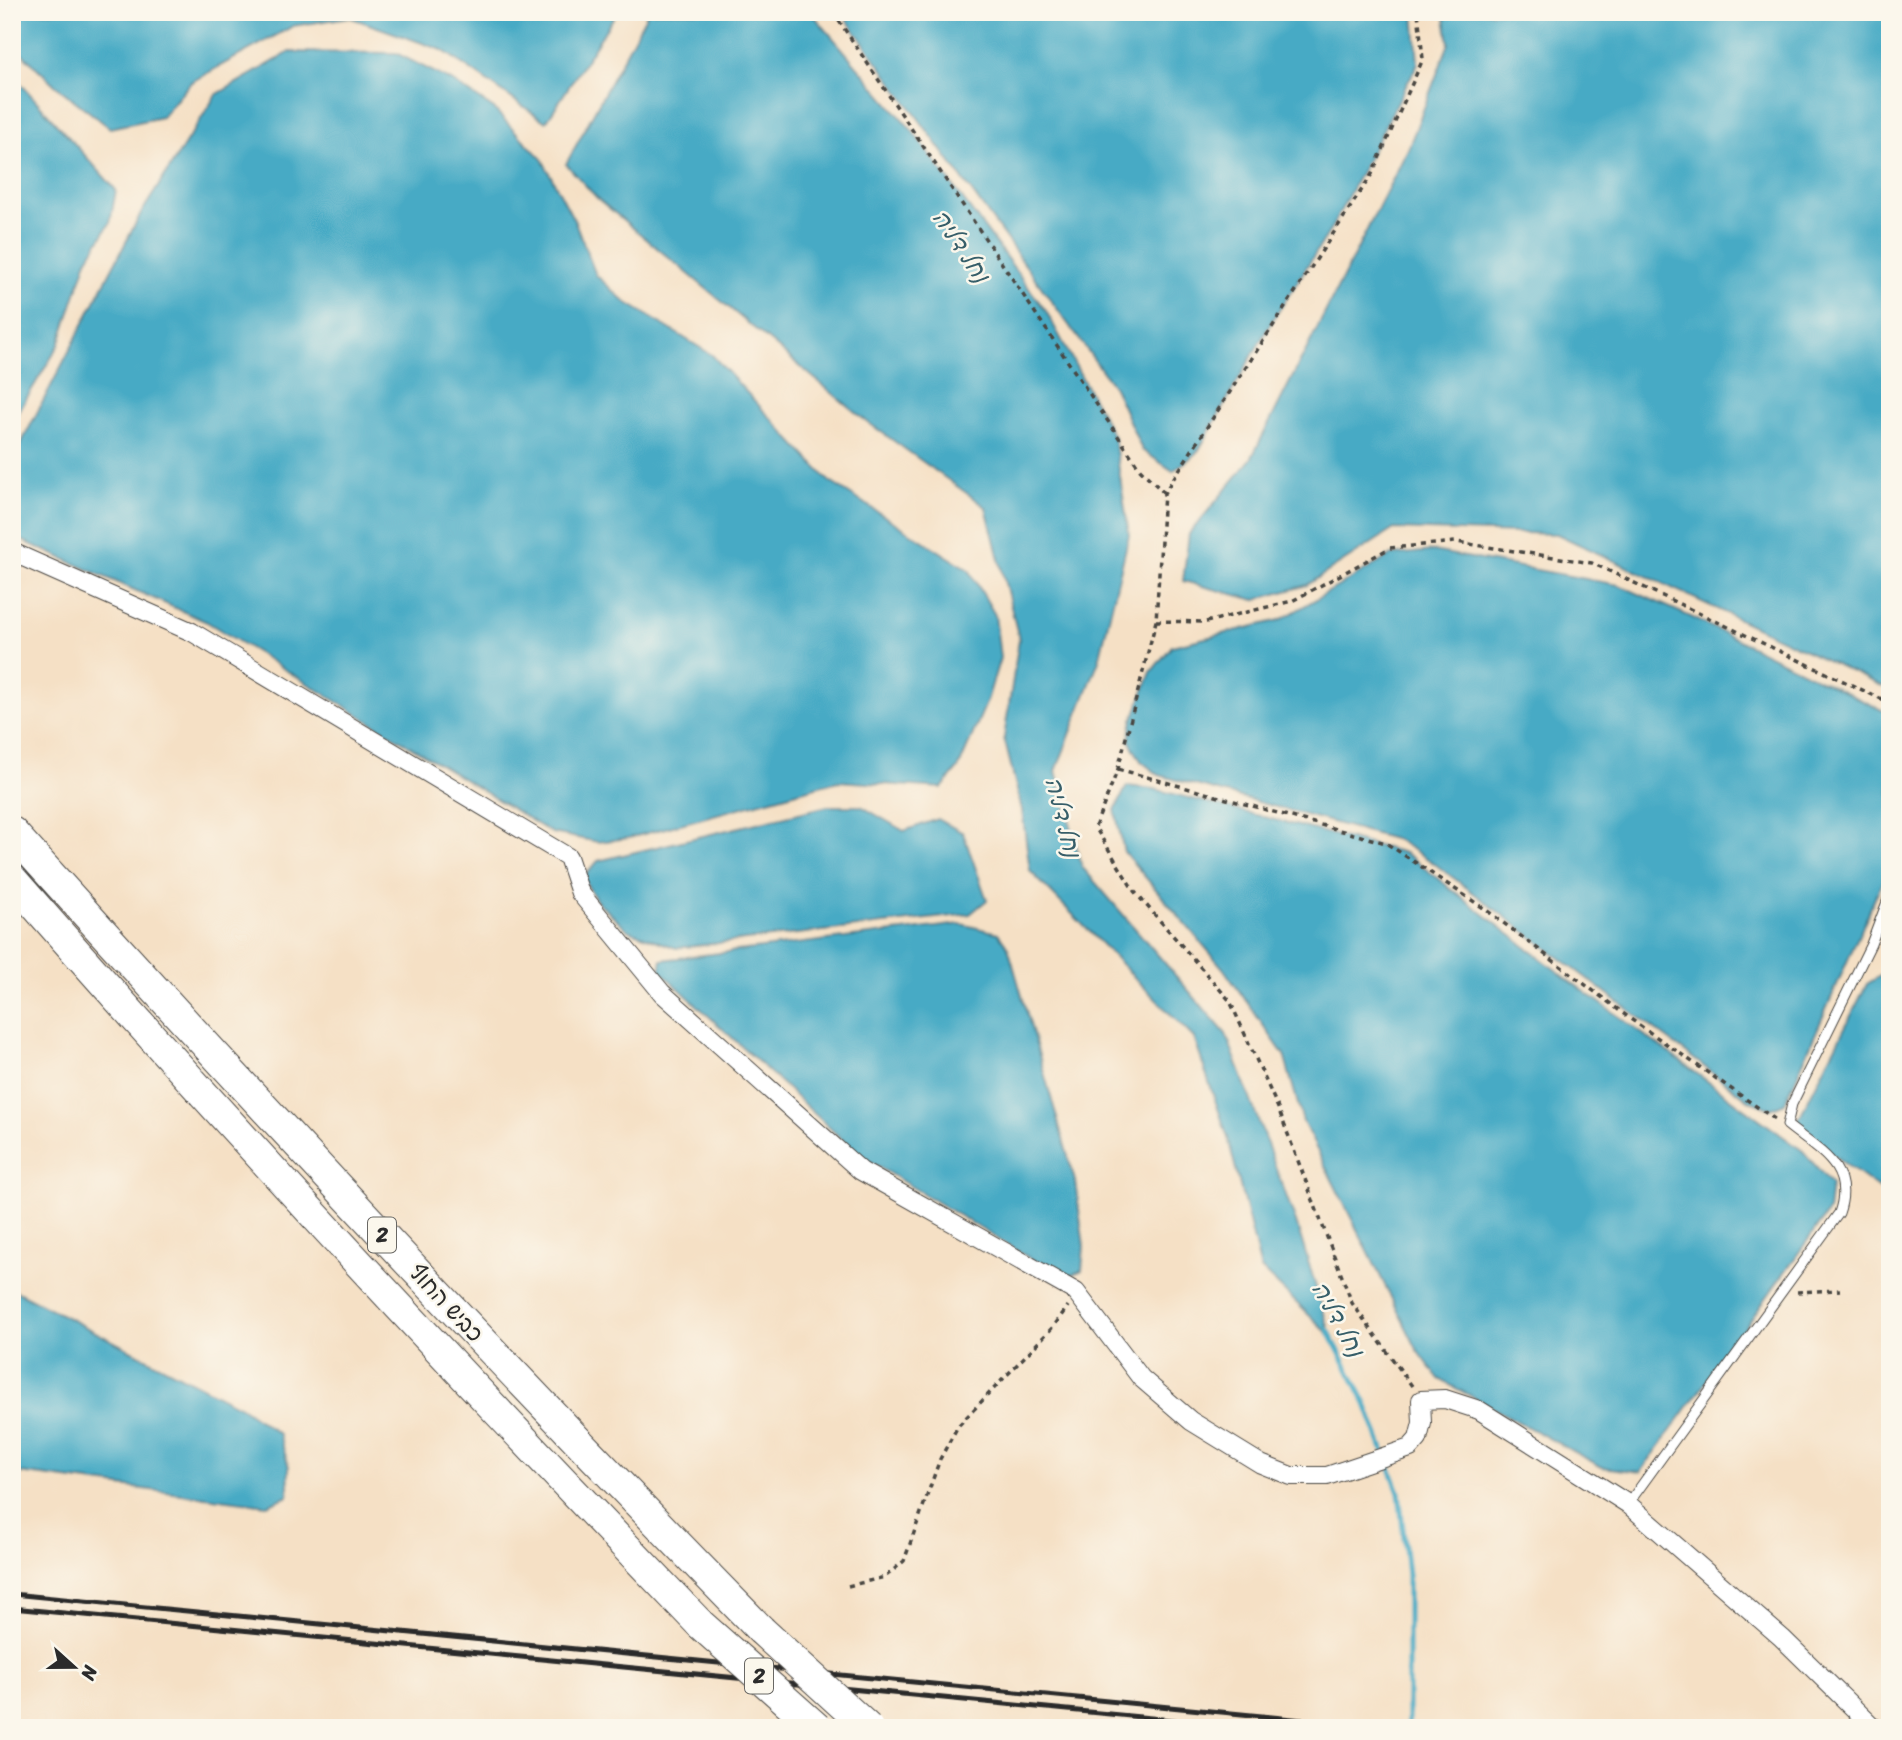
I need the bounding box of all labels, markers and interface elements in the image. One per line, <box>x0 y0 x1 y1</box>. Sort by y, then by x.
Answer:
water label: נחל דליה <box>921 200 1002 293</box>
water label: נחל דליה <box>1033 772 1094 864</box>
road number: 2 <box>368 1218 396 1252</box>
street label: כביש החוף <box>398 1254 494 1352</box>
water label: נחל דליה <box>1300 1273 1377 1367</box>
north arrow <box>38 1632 108 1702</box>
road number: 2 <box>745 1658 773 1694</box>
text: N <box>71 1660 108 1686</box>

